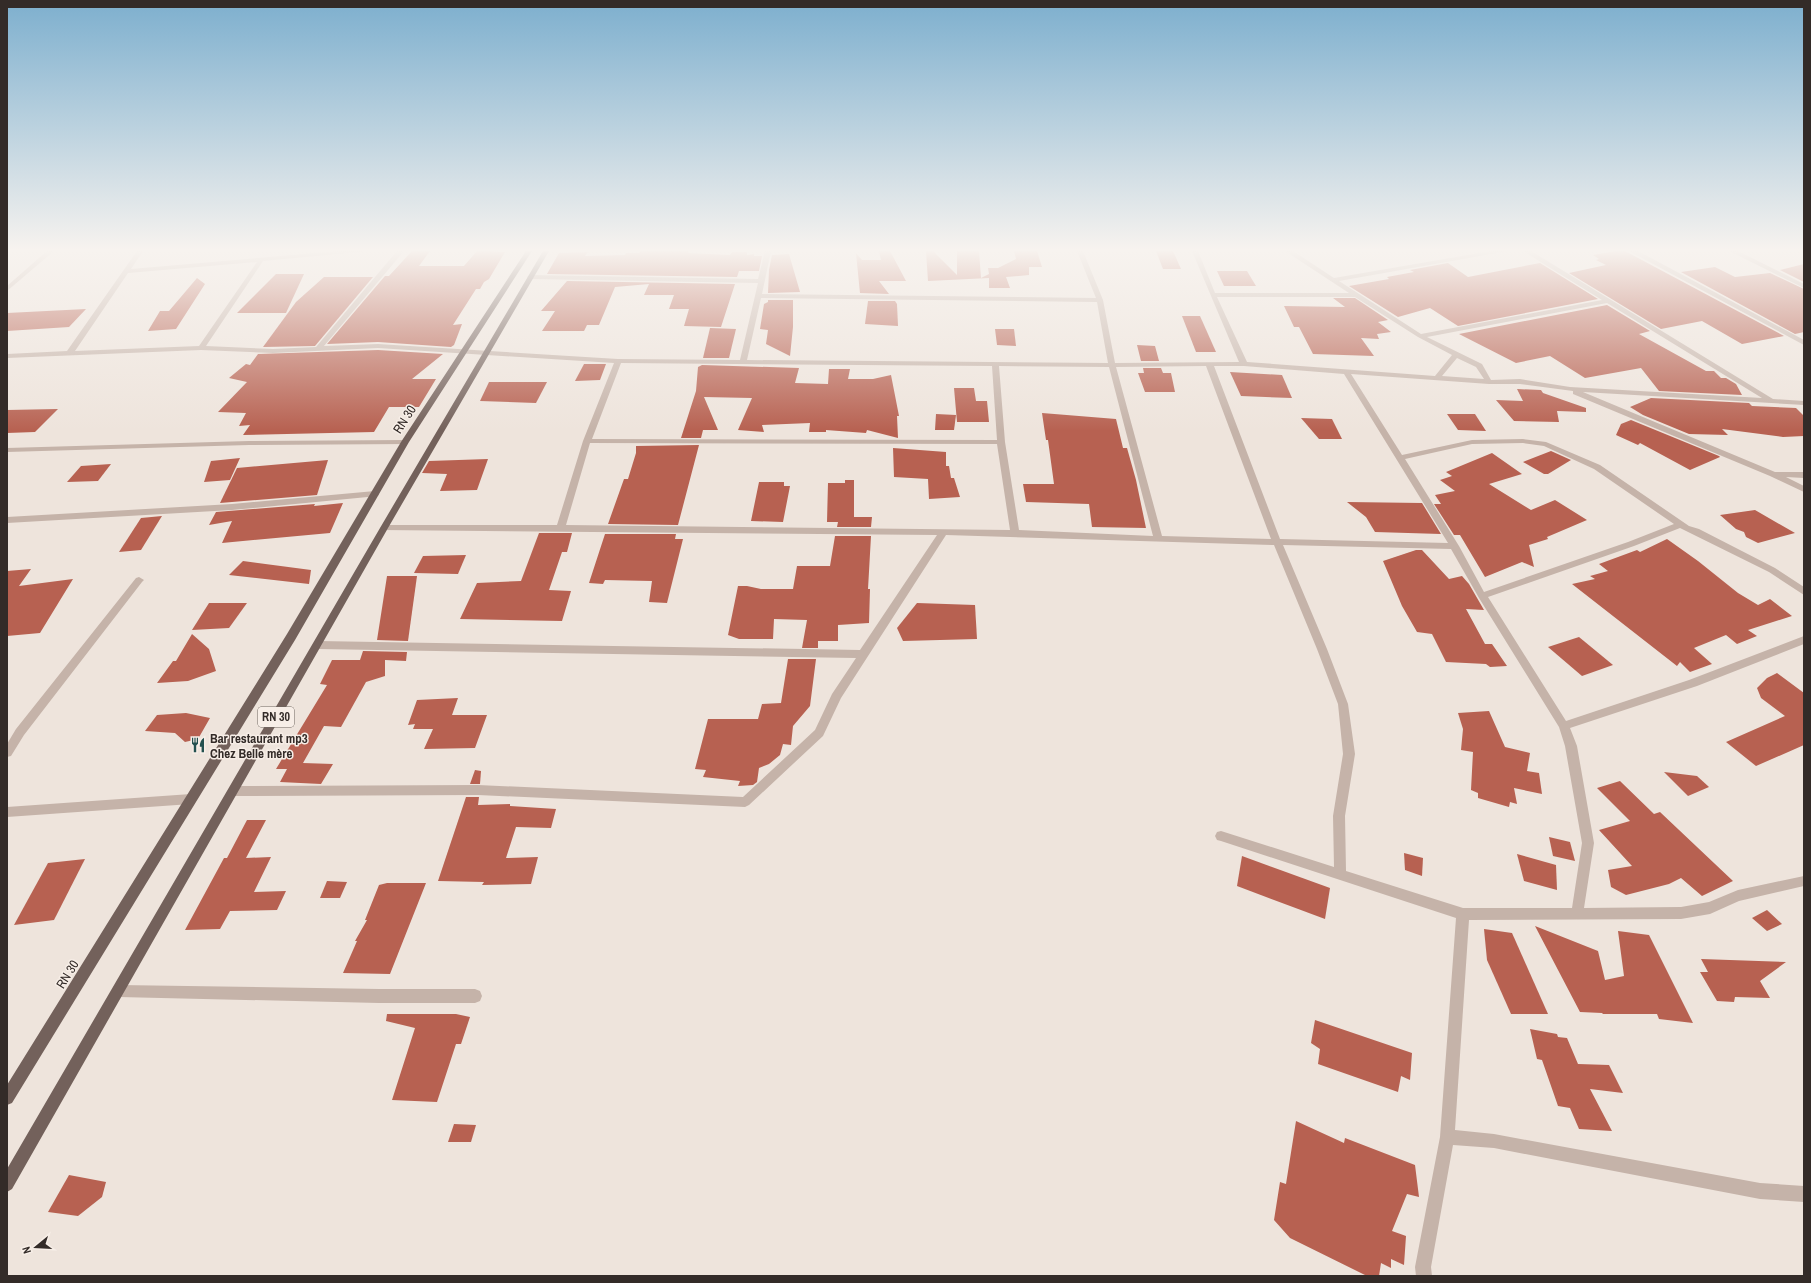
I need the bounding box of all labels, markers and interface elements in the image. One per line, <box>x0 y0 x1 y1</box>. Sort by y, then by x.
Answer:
street label: RN 30 <box>389 402 420 437</box>
road number: RN 30 <box>258 707 294 727</box>
place label: Bar restaurant mp3 Chez Belle mère <box>210 730 308 762</box>
restaurant icon: Bar restaurant mp3 Chez Belle mère <box>189 736 207 754</box>
street label: RN 30 <box>52 957 83 992</box>
north arrow <box>16 1227 56 1267</box>
text: N <box>19 1245 34 1255</box>

